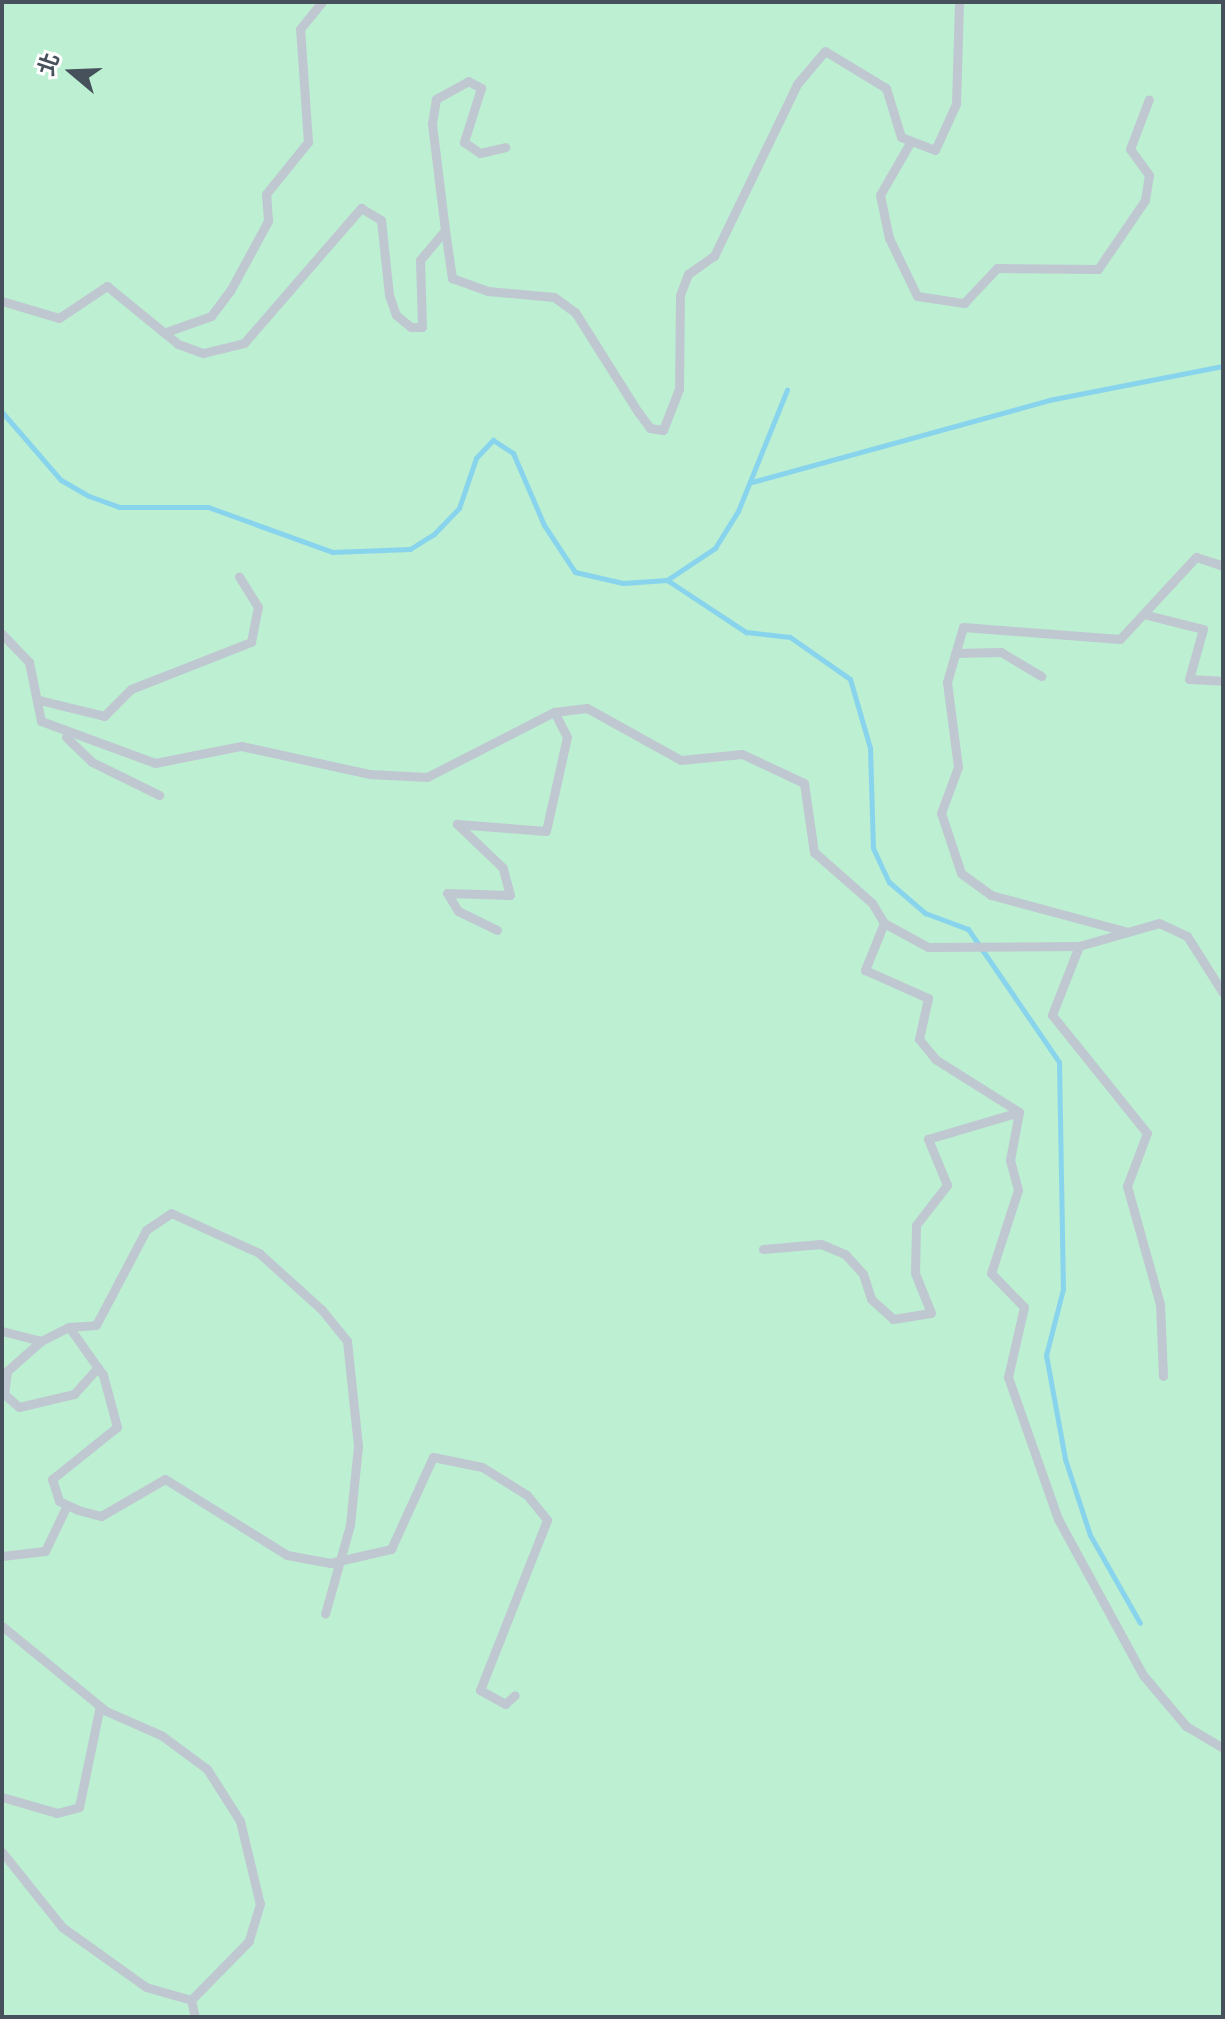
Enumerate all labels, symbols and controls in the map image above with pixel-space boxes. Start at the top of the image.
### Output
north arrow [32,32,112,112]
text: 北 [33,50,64,79]

